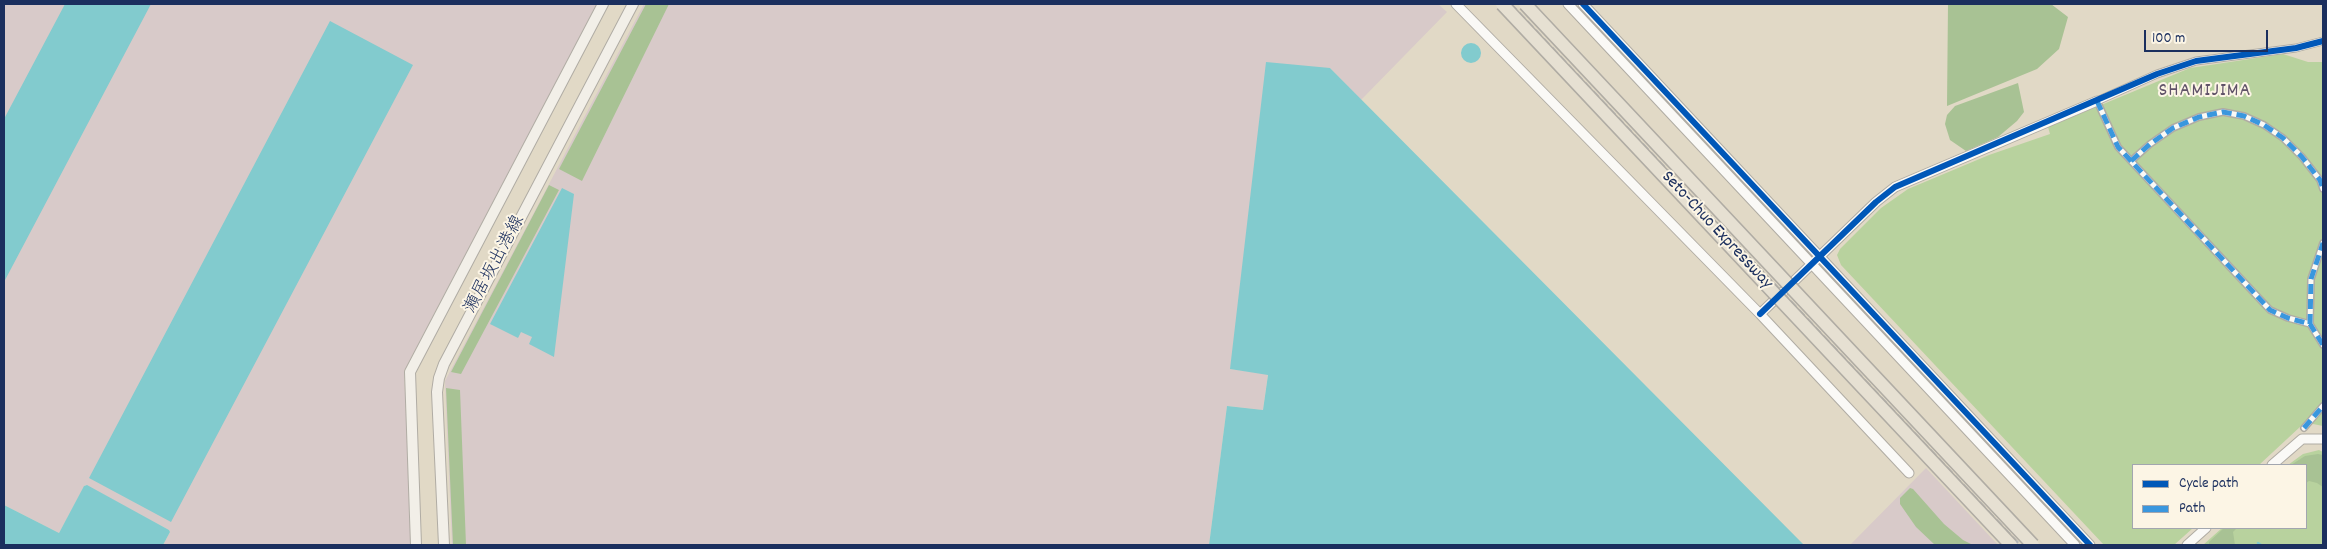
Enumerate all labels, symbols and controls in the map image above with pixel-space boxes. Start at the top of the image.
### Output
scale bar [2147,20,2271,52]
text: 100 m [2152,28,2185,50]
district label: SHAMIJIMA [2157,80,2253,104]
street label: Seto-Chuo Expressway [1656,167,1776,295]
street label: 瀬居坂出港線 [461,212,531,318]
legend [2132,464,2307,529]
text: Cycle path [2179,473,2238,495]
text: Path [2179,498,2205,520]

